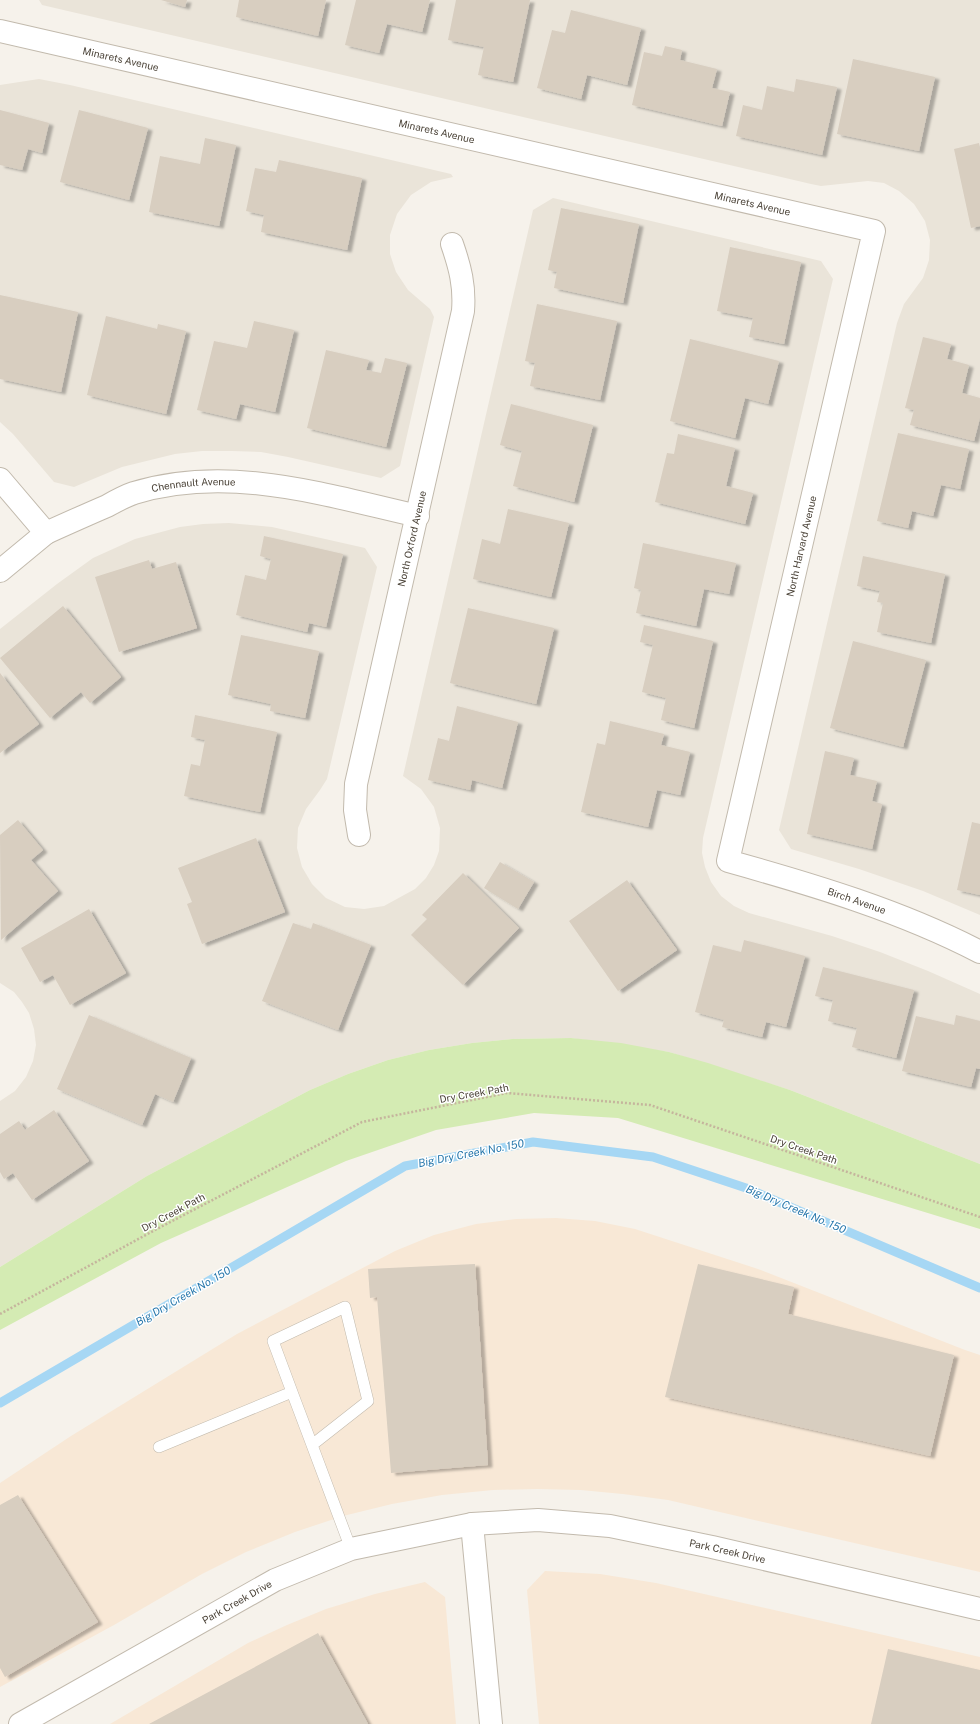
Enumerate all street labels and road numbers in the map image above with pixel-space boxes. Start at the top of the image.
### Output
street label: Minarets Avenue [82,44,160,73]
street label: Minarets Avenue [397,116,476,146]
street label: Minarets Avenue [713,189,792,218]
street label: Chennault Avenue [150,475,236,494]
street label: North Oxford Avenue [395,489,428,588]
street label: North Harvard Avenue [784,494,819,598]
street label: Birch Avenue [826,885,888,916]
street label: Dry Creek Path [438,1081,510,1105]
street label: Dry Creek Path [769,1132,839,1166]
street label: Dry Creek Path [139,1190,207,1234]
street label: Park Creek Drive [688,1536,767,1565]
street label: Park Creek Drive [200,1577,274,1626]

